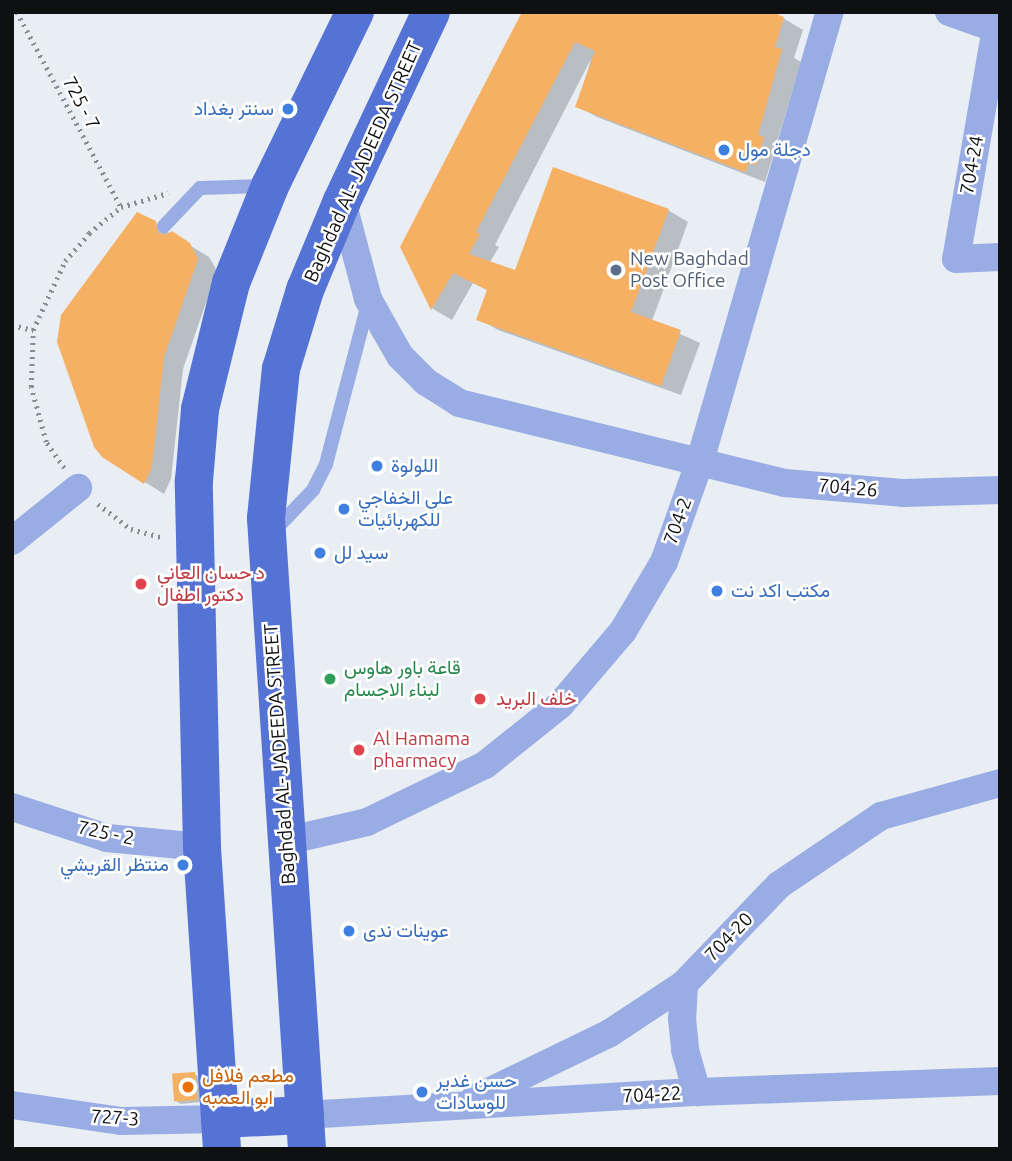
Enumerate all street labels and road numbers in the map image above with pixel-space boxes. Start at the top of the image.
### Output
street label: Baghdad AL- JADEEDA STREET [299,38,427,286]
street label: 725 - 7 [58,72,104,134]
street label: 704-24 [956,134,988,196]
street label: 704-26 [818,474,878,502]
street label: 704-2 [659,494,697,548]
street label: Baghdad AL- JADEEDA STREET [260,623,300,885]
street label: 725 - 2 [76,816,136,850]
street label: 704-20 [700,908,758,966]
street label: 704-22 [622,1082,682,1108]
street label: 727-3 [90,1105,140,1131]

